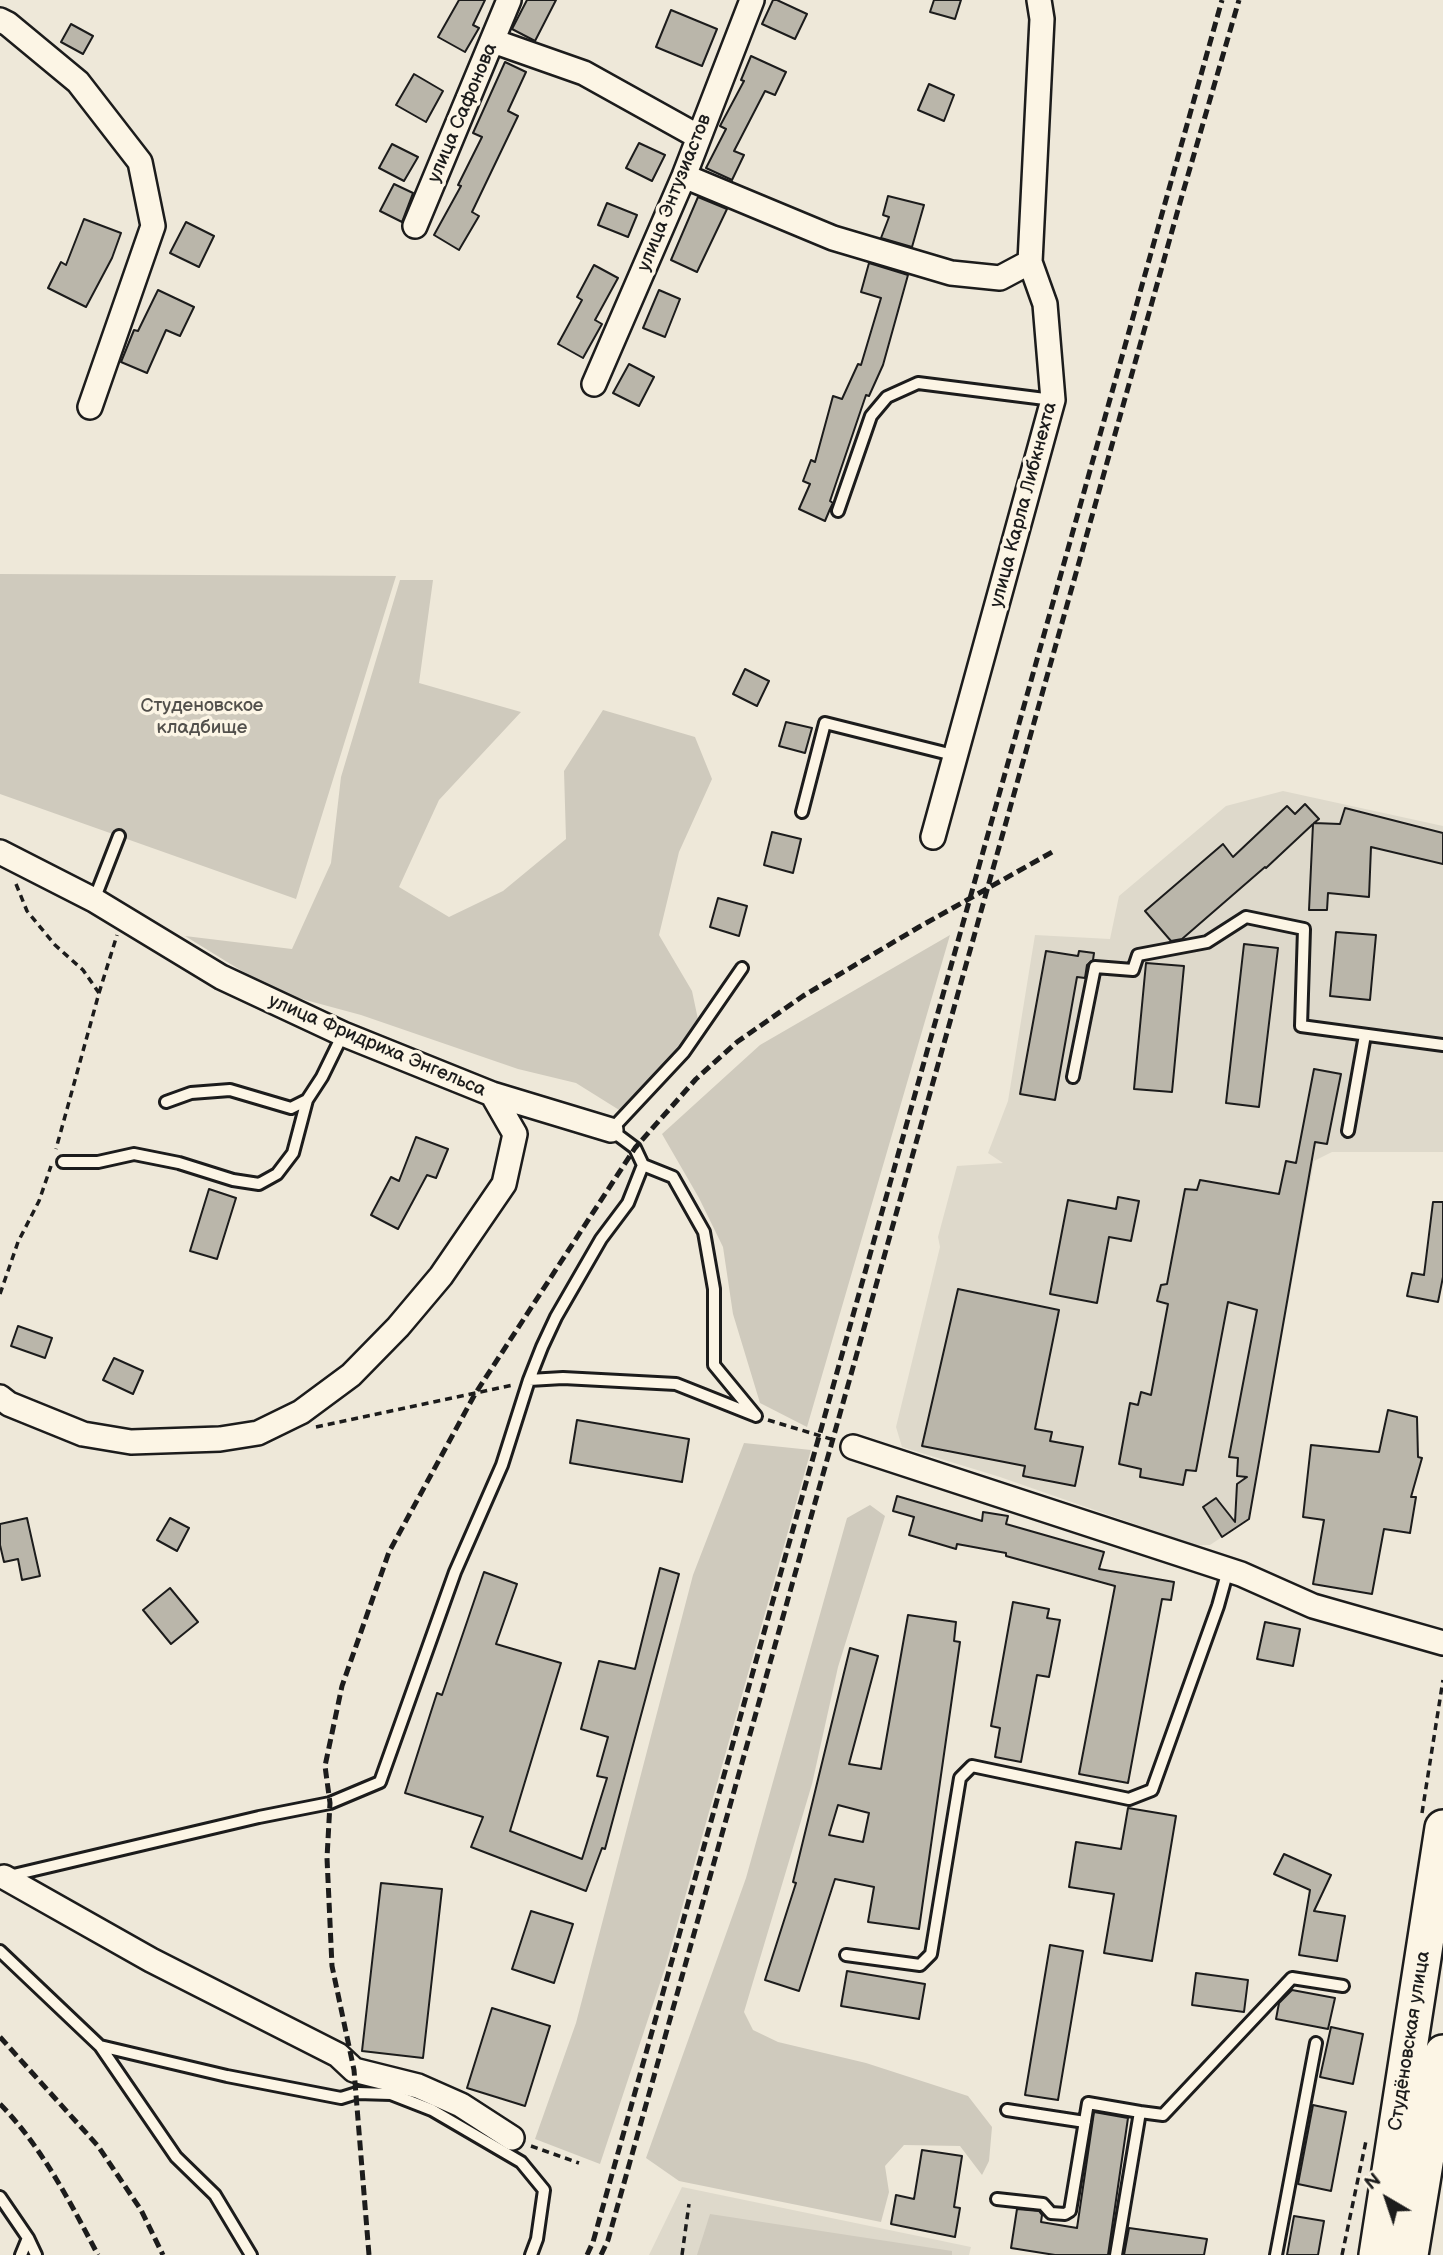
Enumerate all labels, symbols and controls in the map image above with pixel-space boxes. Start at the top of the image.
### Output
street label: улица Сафонова [423,40,503,186]
street label: улица Энтузиастов [633,111,717,275]
street label: улица Карла Либкнехта [986,400,1062,610]
park label: Студеновское кладбище [141,695,263,739]
street label: улица Фридриха Энгельса [265,990,489,1102]
street label: Студёновская улица [1385,1950,1435,2132]
north arrow [1352,2164,1422,2234]
text: N [1361,2169,1386,2196]

